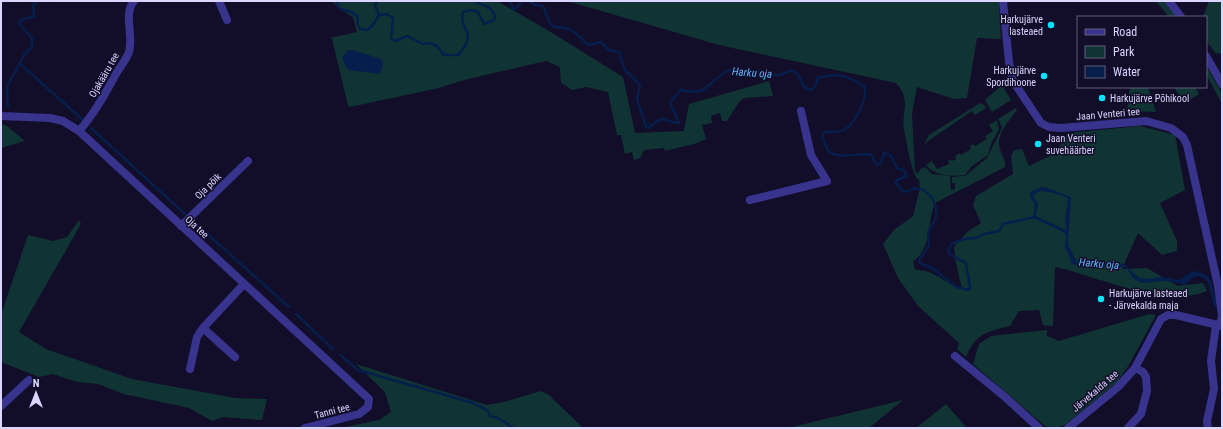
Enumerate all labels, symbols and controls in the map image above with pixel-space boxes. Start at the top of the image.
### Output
place label: Harkujärve lasteaed [1001,14,1043,37]
legend [1077,16,1207,88]
marker: Harkujärve lasteaed [1046,20,1056,30]
text: Road [1113,25,1137,39]
text: Park [1113,45,1135,59]
street label: Ojakääru tee [87,50,121,99]
water label: Harku oja [731,65,773,81]
place label: Harkujärve Spordihoone [986,65,1036,88]
text: Water [1113,65,1141,79]
marker: Harkujärve Spordihoone [1039,71,1049,81]
marker: Harkujärve Põhikool [1097,93,1107,103]
place label: Harkujärve Põhikool [1110,93,1189,104]
street label: Jaan Venteri tee [1076,106,1141,122]
place label: Jaan Venteri suvehäärber [1046,133,1095,156]
marker: Jaan Venteri suvehäärber [1033,139,1043,149]
street label: Oja põik [193,171,224,201]
street label: Oja tee [183,214,211,241]
water label: Harku oja [1078,256,1120,272]
place label: Harkujärve lasteaed - Järvekalda maja [1109,288,1188,311]
marker: Harkujärve lasteaed - Järvekalda maja [1096,294,1106,304]
street label: Järvekalda tee [1070,368,1121,414]
north arrow [16,373,56,413]
text: N [33,377,40,390]
street label: Tanni tee [313,401,351,421]

